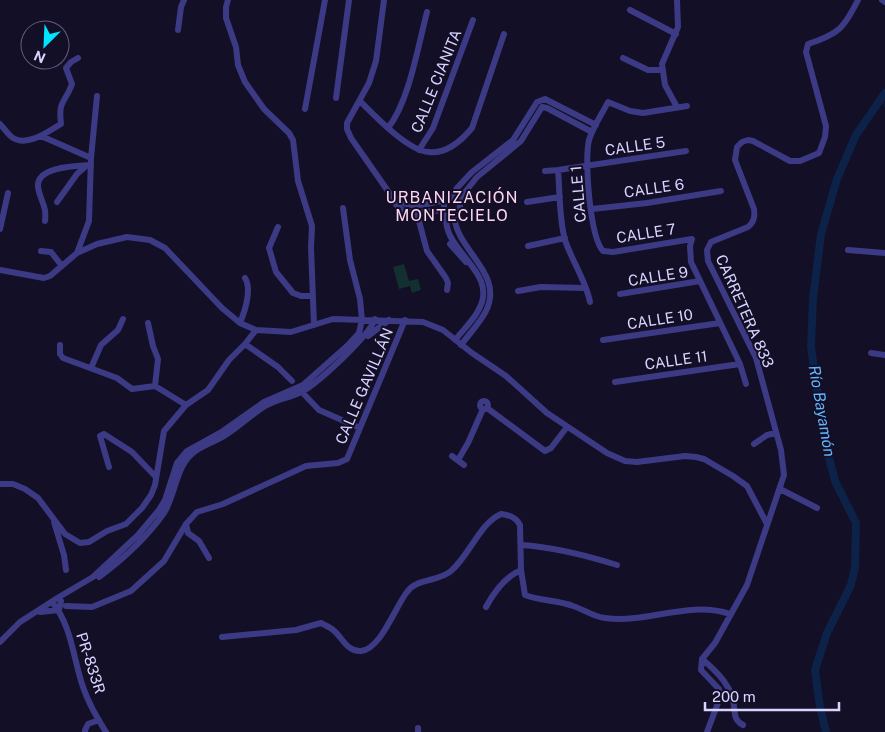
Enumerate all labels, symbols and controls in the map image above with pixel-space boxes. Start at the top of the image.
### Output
north arrow [20,20,70,70]
street label: CALLE CIANITA [408,26,465,135]
text: N [31,47,48,66]
street label: CALLE 5 [604,133,666,159]
street label: CALLE 1 [567,165,589,223]
street label: CALLE 6 [623,175,685,201]
district label: URBANIZACIÓN MONTECIELO [385,187,519,225]
street label: CALLE 7 [615,220,677,246]
street label: CARRETERA 833 [712,252,778,370]
street label: CALLE 9 [627,263,689,289]
street label: CALLE 10 [626,305,694,333]
street label: CALLE GAVILLÁN [332,325,396,447]
street label: CALLE 11 [643,347,709,373]
water label: Río Bayamón [805,364,839,458]
street label: PR-833R [73,630,109,696]
scale bar [705,680,839,712]
text: 200 m [712,688,756,705]

